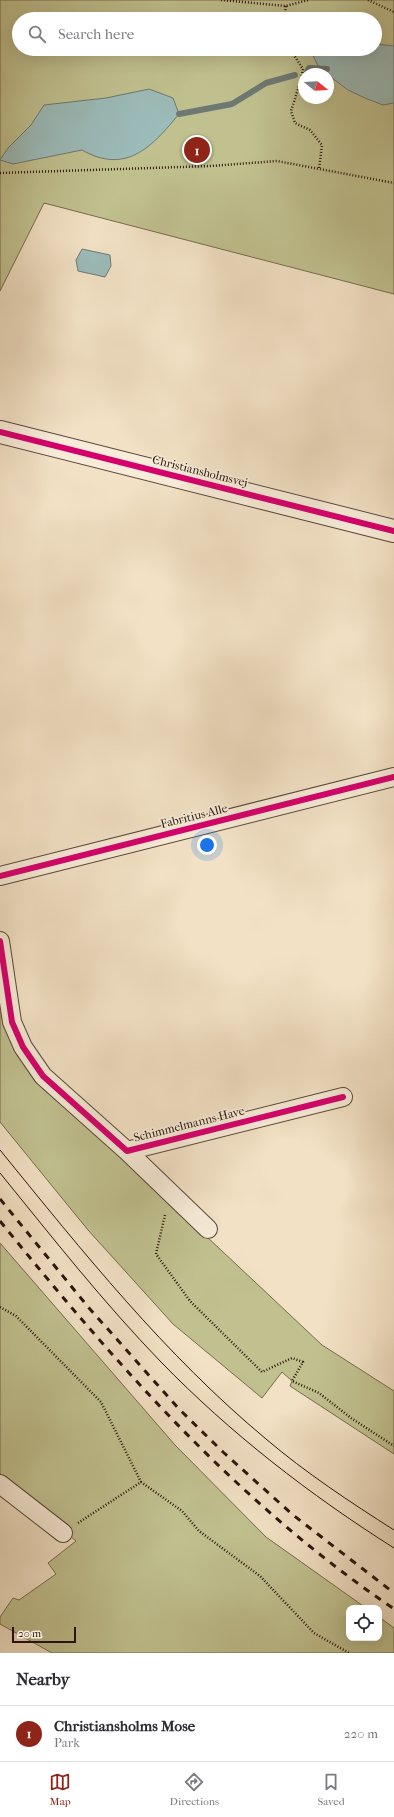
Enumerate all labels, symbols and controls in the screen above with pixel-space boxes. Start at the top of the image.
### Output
search box [12,12,382,56]
icon: search [26,23,48,45]
text: Search here [58,25,134,43]
north arrow [298,68,334,104]
pin: 1 [184,135,210,165]
street label: Christiansholmsvej [151,452,249,490]
street label: Fabritius Alle [159,801,229,831]
your location [197,835,217,855]
street label: Schimmelmanns Have [132,1103,246,1145]
map controls [346,1605,382,1641]
button: locate [346,1605,382,1641]
scale bar [12,1625,76,1644]
text: 20 m [18,1627,41,1640]
text: Nearby [16,1669,70,1689]
text: Christiansholms Mose [54,1717,195,1735]
text: 1 [27,1726,31,1741]
text: 220 m [344,1726,378,1741]
text: Park [54,1735,80,1750]
tab: Map [49,1771,71,1808]
tab: Directions [170,1771,219,1808]
tab: Saved [317,1771,345,1808]

